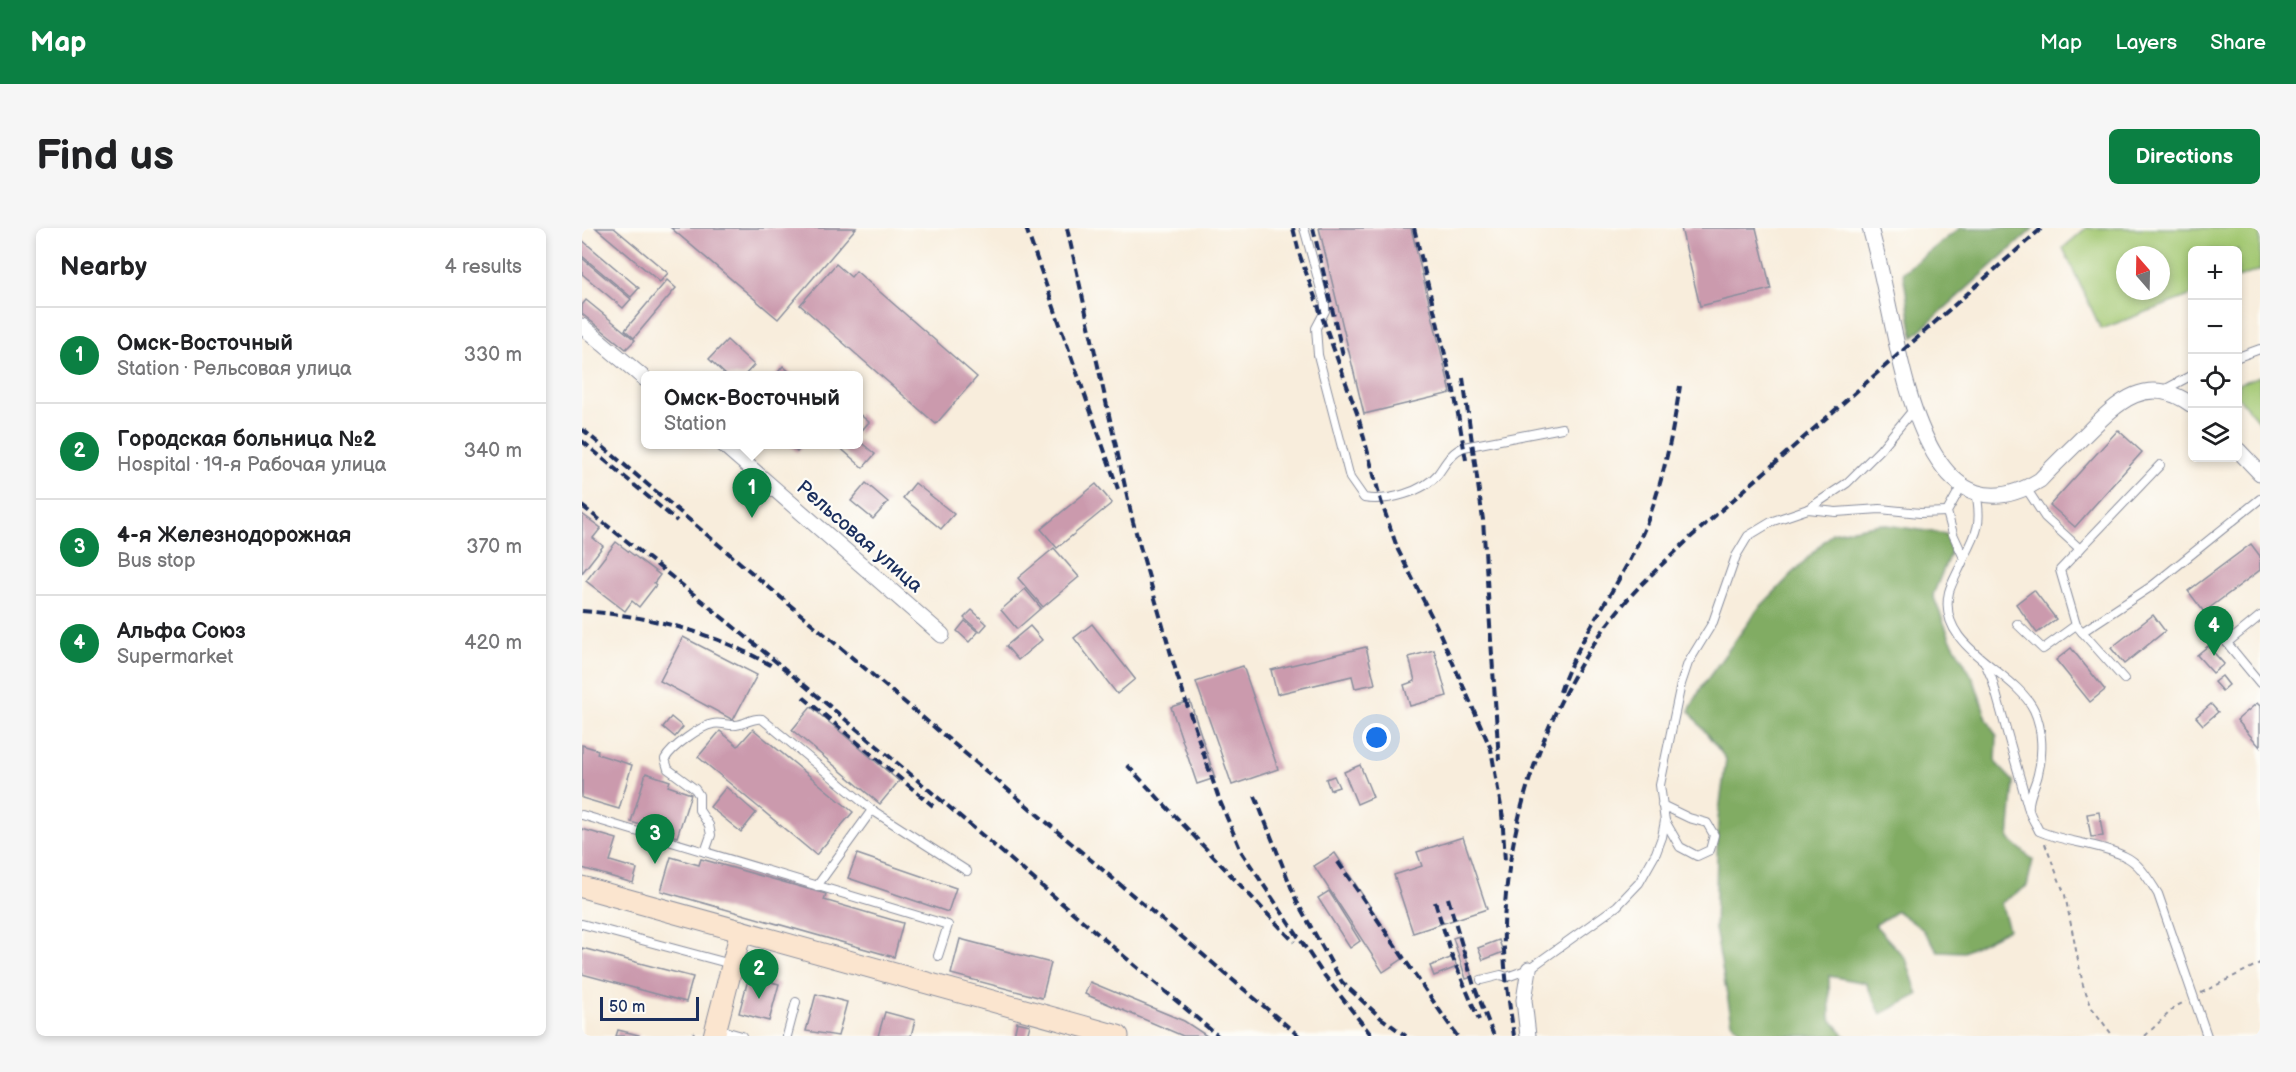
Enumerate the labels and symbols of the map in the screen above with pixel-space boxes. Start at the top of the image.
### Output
north arrow [2116,246,2170,300]
pin: 1 [732,468,772,518]
street label: Рельсовая улица [791,475,928,598]
pin: 4 [2194,606,2234,656]
your location [1362,723,1391,752]
pin: 3 [636,814,674,864]
pin: 2 [740,950,778,999]
scale bar [600,994,699,1022]

